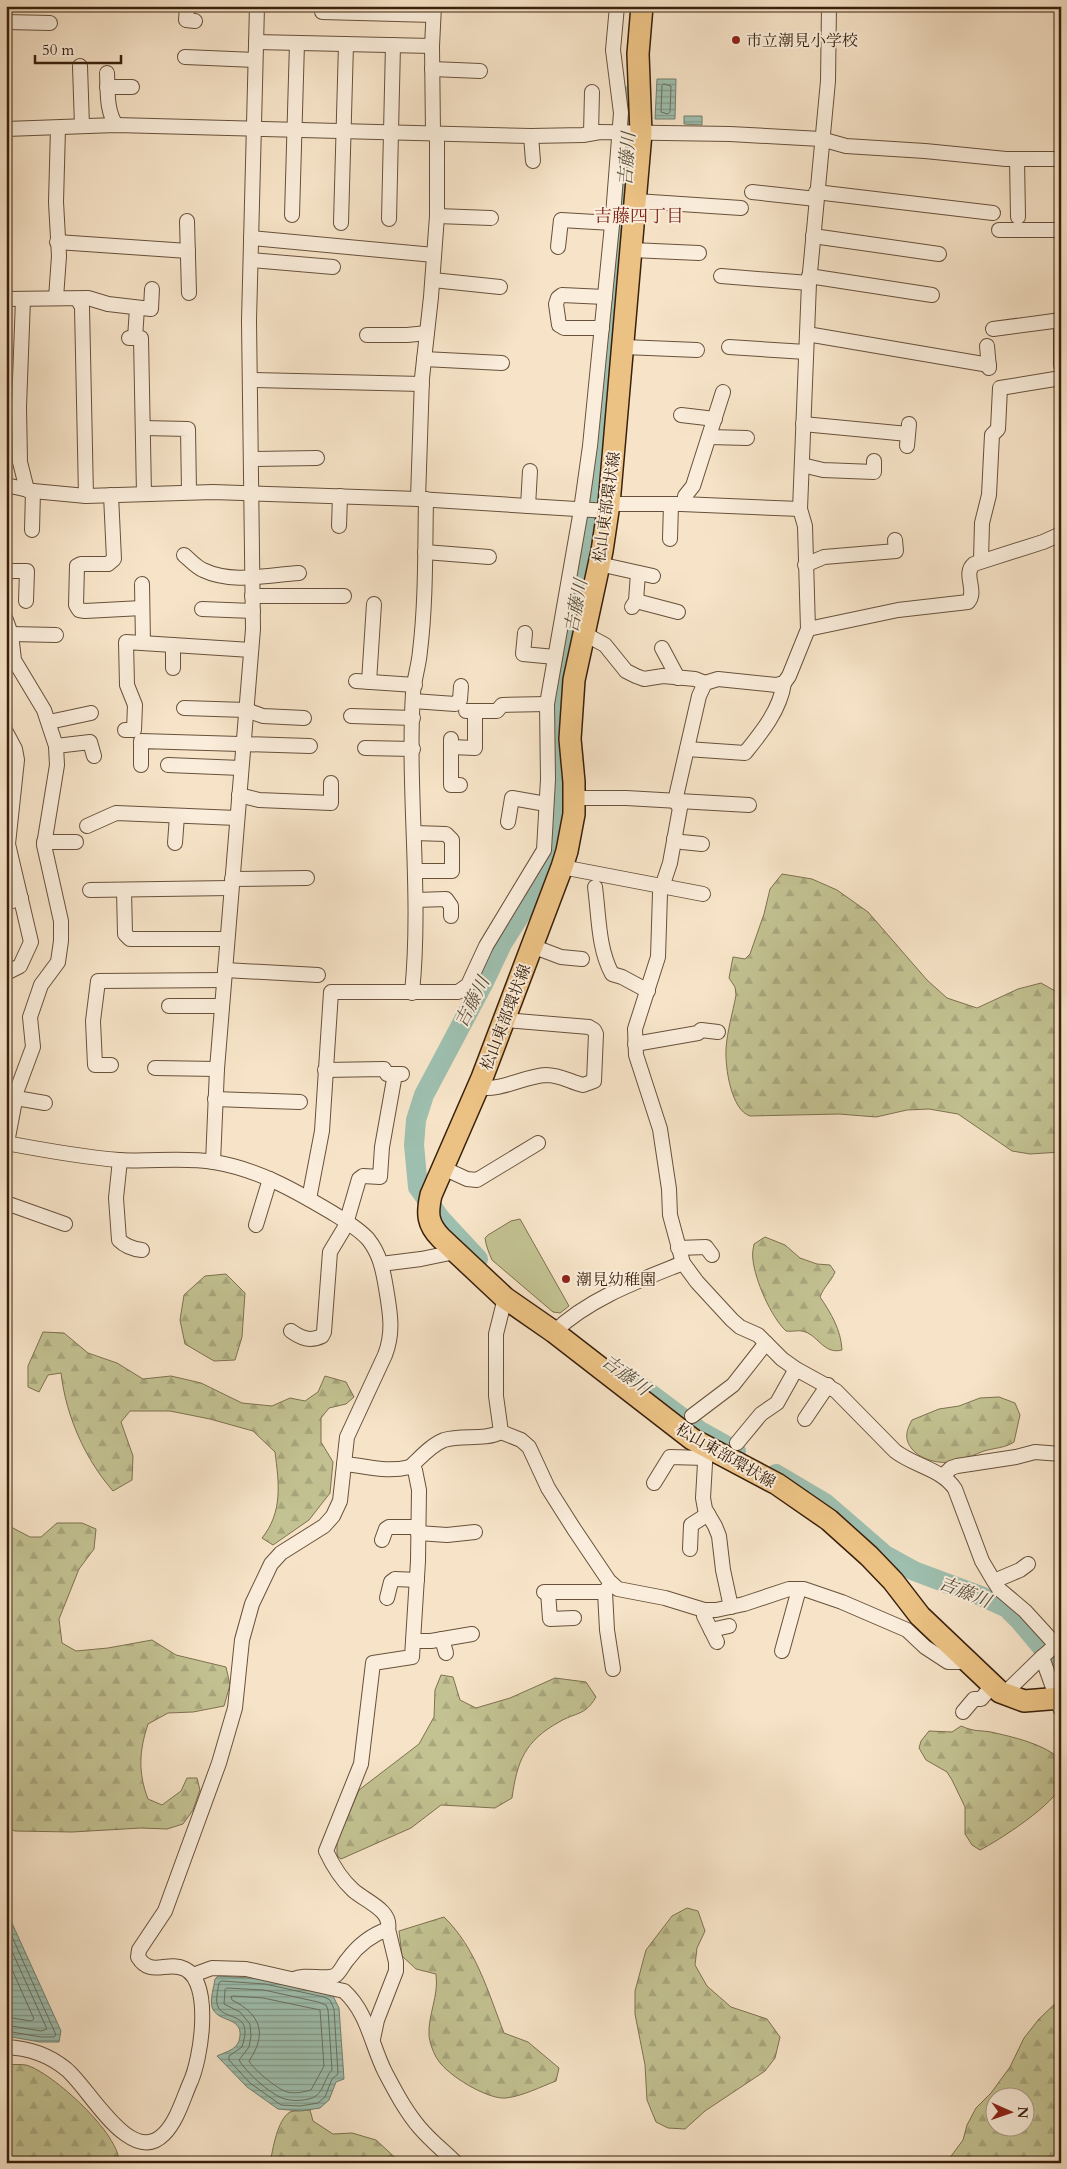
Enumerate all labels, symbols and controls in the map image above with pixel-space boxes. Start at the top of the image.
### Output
place label: 市立潮見小学校 [746,30,858,52]
scale bar [35,32,121,64]
marker: 市立潮見小学校 [730,34,742,46]
text: 50 m [42,40,74,60]
water label: 吉藤川 [613,129,642,187]
district label: 吉藤四丁目 [594,204,684,229]
street label: 松山東部環状線 [588,450,626,564]
water label: 吉藤川 [559,575,594,635]
street label: 松山東部環状線 [476,961,536,1074]
water label: 吉藤川 [449,971,497,1032]
place label: 潮見幼稚園 [576,1269,656,1291]
marker: 潮見幼稚園 [560,1273,572,1285]
water label: 吉藤川 [597,1349,656,1403]
street label: 松山東部環状線 [671,1418,780,1493]
water label: 吉藤川 [935,1571,996,1615]
north arrow [984,2086,1034,2136]
text: N [1013,2106,1032,2119]

